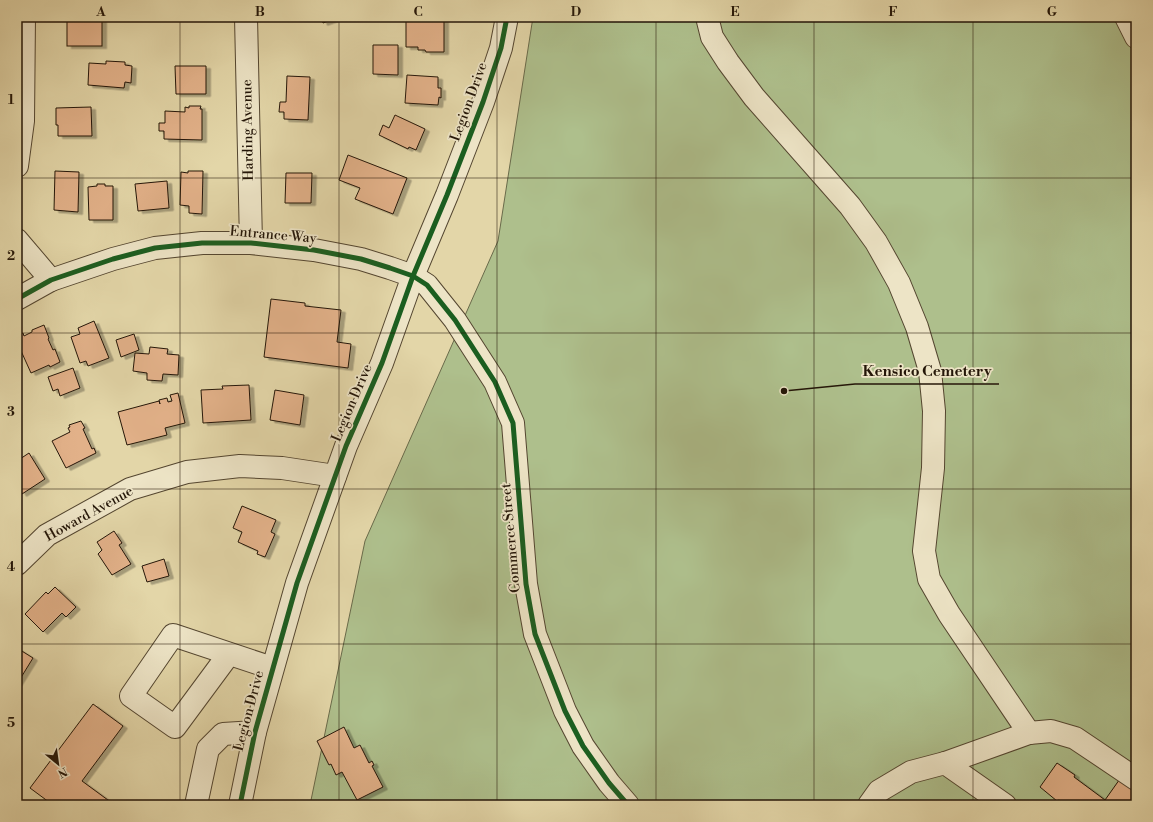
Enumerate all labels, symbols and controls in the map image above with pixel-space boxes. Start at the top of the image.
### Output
text: A [95,4,106,20]
text: B [255,4,265,20]
text: C [413,4,423,20]
text: D [571,4,581,20]
text: E [730,4,740,20]
text: F [888,4,898,20]
text: G [1047,4,1058,20]
street label: Legion Drive [446,60,492,144]
street label: Harding Avenue [238,79,258,181]
text: 1 [8,92,15,108]
street label: Entrance Way [229,222,317,248]
text: 2 [7,248,15,264]
callout: Kensico Cemetery [855,357,999,384]
street label: Legion Drive [328,361,376,445]
text: Kensico Cemetery [863,362,992,381]
text: 3 [7,404,15,420]
street label: Howard Avenue [42,482,136,546]
street label: Commerce Street [497,482,525,594]
text: 4 [7,559,16,575]
street label: Legion Drive [230,669,268,753]
text: 5 [7,715,15,731]
north arrow [38,744,78,784]
text: N [55,764,70,780]

